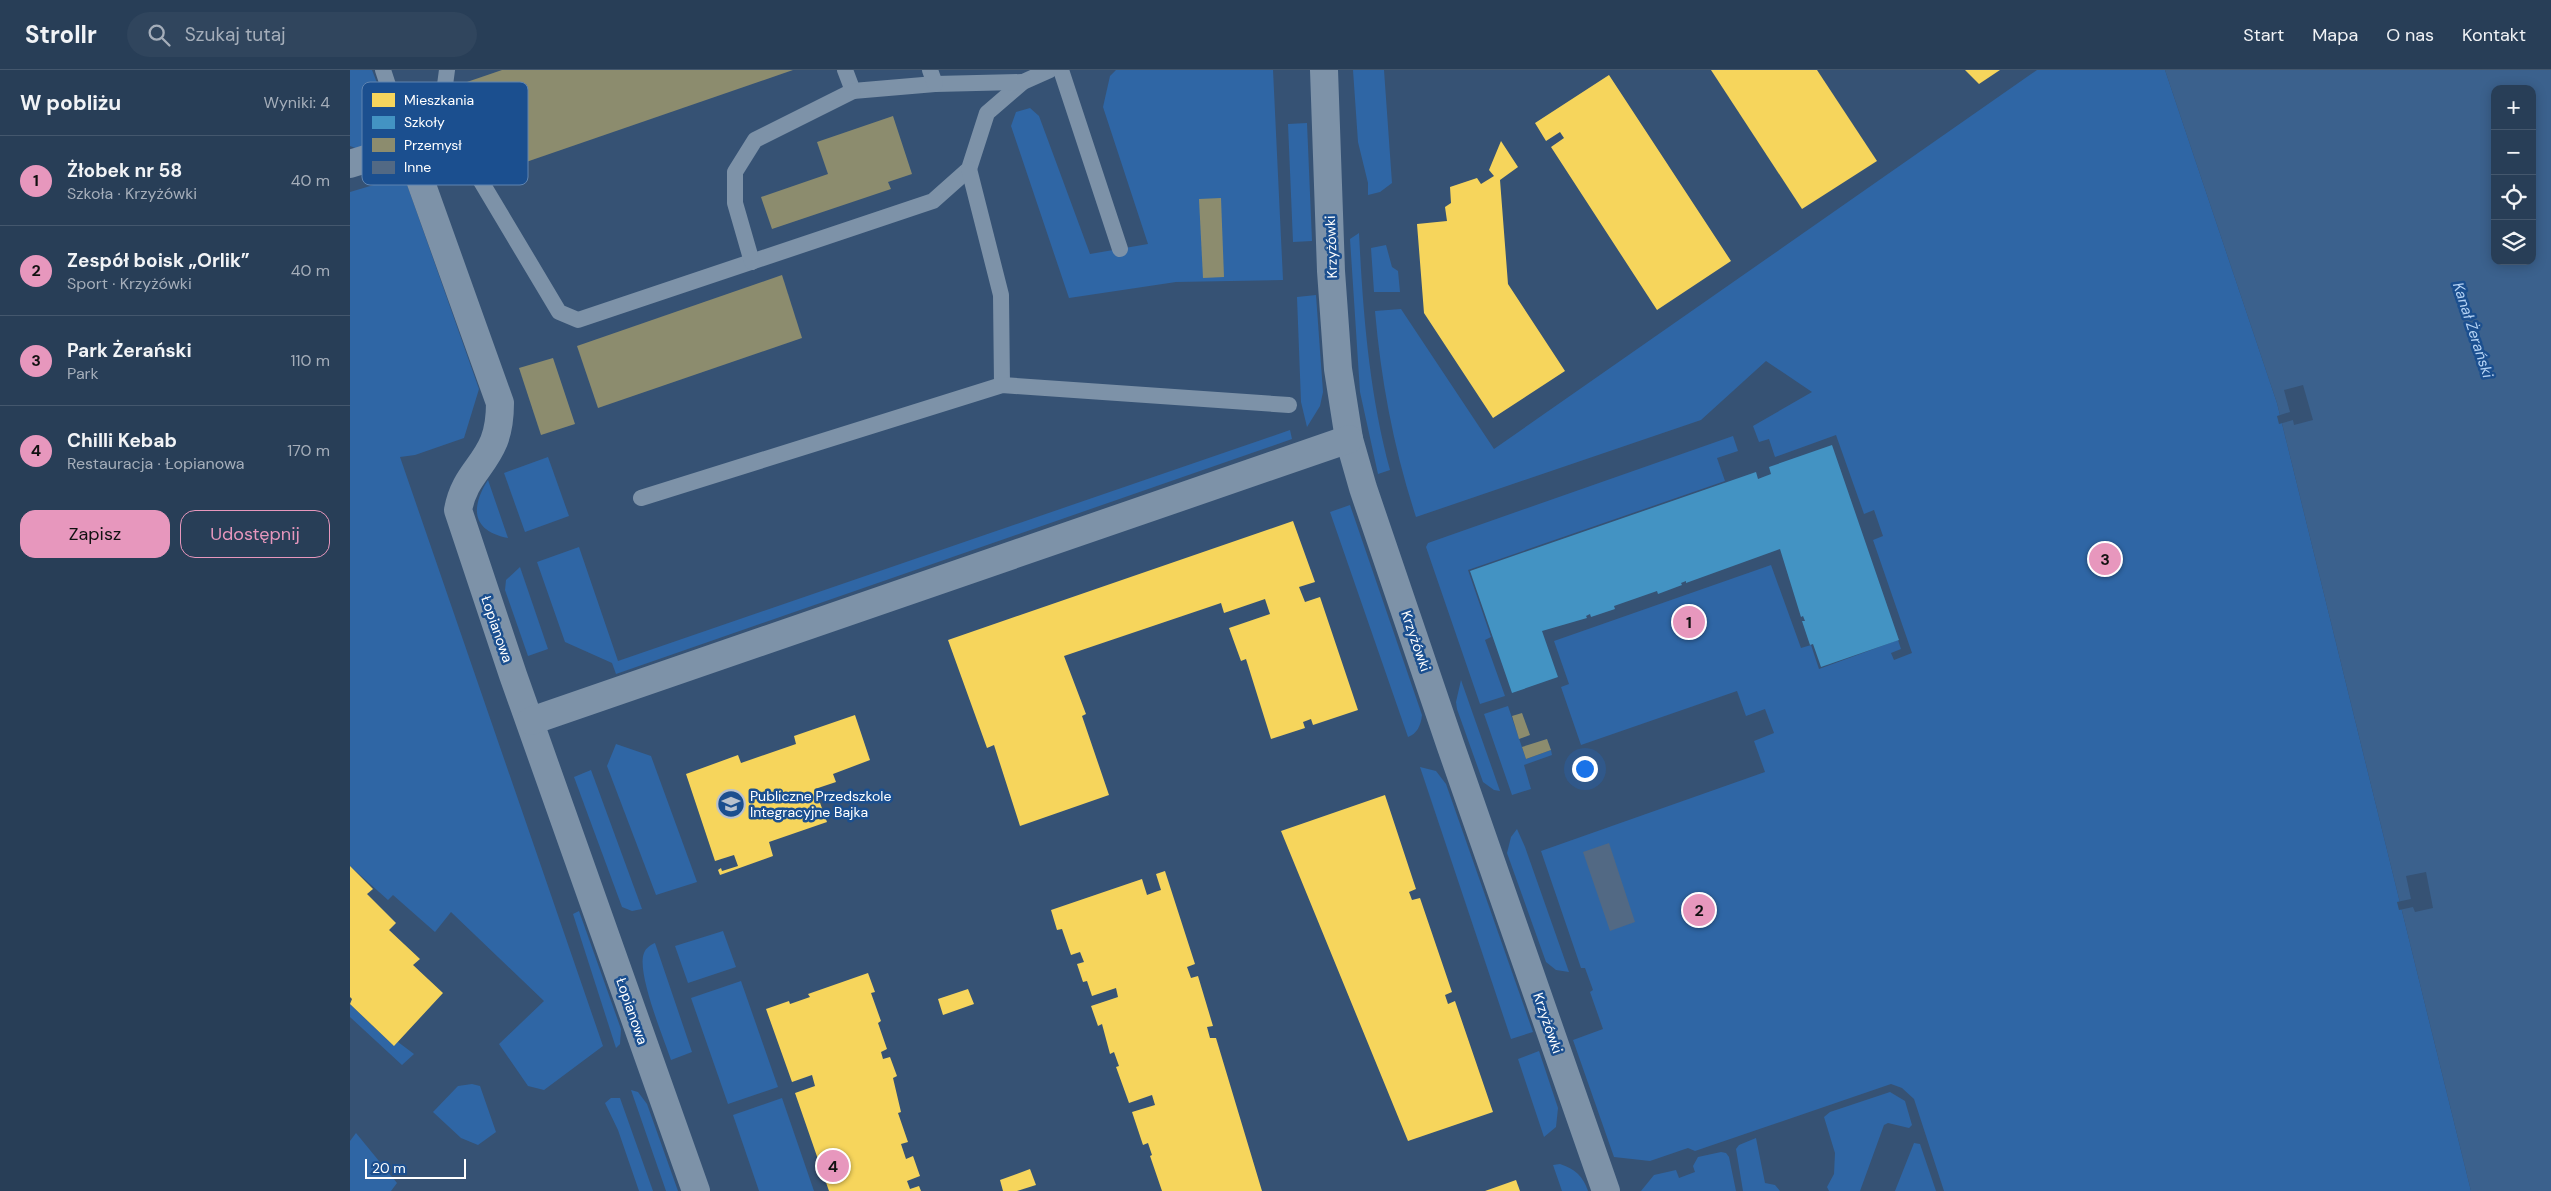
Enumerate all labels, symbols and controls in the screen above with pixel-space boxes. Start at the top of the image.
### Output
search box [127,12,477,57]
text: Strollr [25,19,97,50]
icon: search [145,21,173,49]
text: Szukaj tutaj [185,22,286,47]
text: Start [2243,23,2284,47]
text: Mapa [2312,23,2358,47]
text: O nas [2386,23,2434,47]
text: Kontakt [2462,23,2526,47]
legend [362,82,528,185]
map controls [2491,85,2536,265]
button: + [2491,85,2536,130]
text: W pobliżu [20,89,121,117]
text: Mieszkania [404,91,474,109]
text: Wyniki: 4 [263,92,330,113]
text: Szkoły [404,113,445,131]
button: − [2491,130,2536,175]
text: Przemysł [404,136,462,154]
text: Żłobek nr 58 [67,158,182,183]
text: Inne [404,158,431,176]
text: 1 [33,170,39,191]
text: 40 m [291,170,330,191]
button: locate [2491,175,2536,220]
text: Szkoła · Krzyżówki [67,183,197,204]
street label: Krzyżówki [1321,215,1341,279]
button: layers [2491,220,2536,265]
text: Zespół boisk „Orlik” [67,248,250,273]
text: 2 [31,260,41,281]
text: 40 m [291,260,330,281]
text: Sport · Krzyżówki [67,273,192,294]
water label: Kanał Żerański [2448,280,2498,381]
text: Park Żerański [67,338,192,363]
text: 3 [31,350,41,371]
text: 110 m [291,350,330,371]
text: Park [67,363,99,384]
text: Chilli Kebab [67,428,177,453]
text: 4 [31,440,41,461]
text: 170 m [287,440,330,461]
text: Restauracja · Łopianowa [67,453,245,474]
button: Zapisz [20,510,170,558]
button: Udostępnij [180,510,330,558]
pin: 3 [2089,540,2121,578]
street label: Łopianowa [477,593,517,665]
pin: 1 [1673,603,1705,641]
street label: Krzyżówki [1397,608,1435,674]
your location [1572,756,1598,782]
place label: Publiczne Przedszkole Integracyjne Bajka [750,787,891,821]
school or university icon: Publiczne Przedszkole Integracyjne Bajka [716,789,746,819]
pin: 2 [1683,891,1715,929]
street label: Łopianowa [612,975,652,1047]
street label: Krzyżówki [1529,990,1567,1056]
pin: 4 [817,1147,849,1185]
scale bar [365,1156,466,1179]
text: 20 m [372,1159,406,1177]

